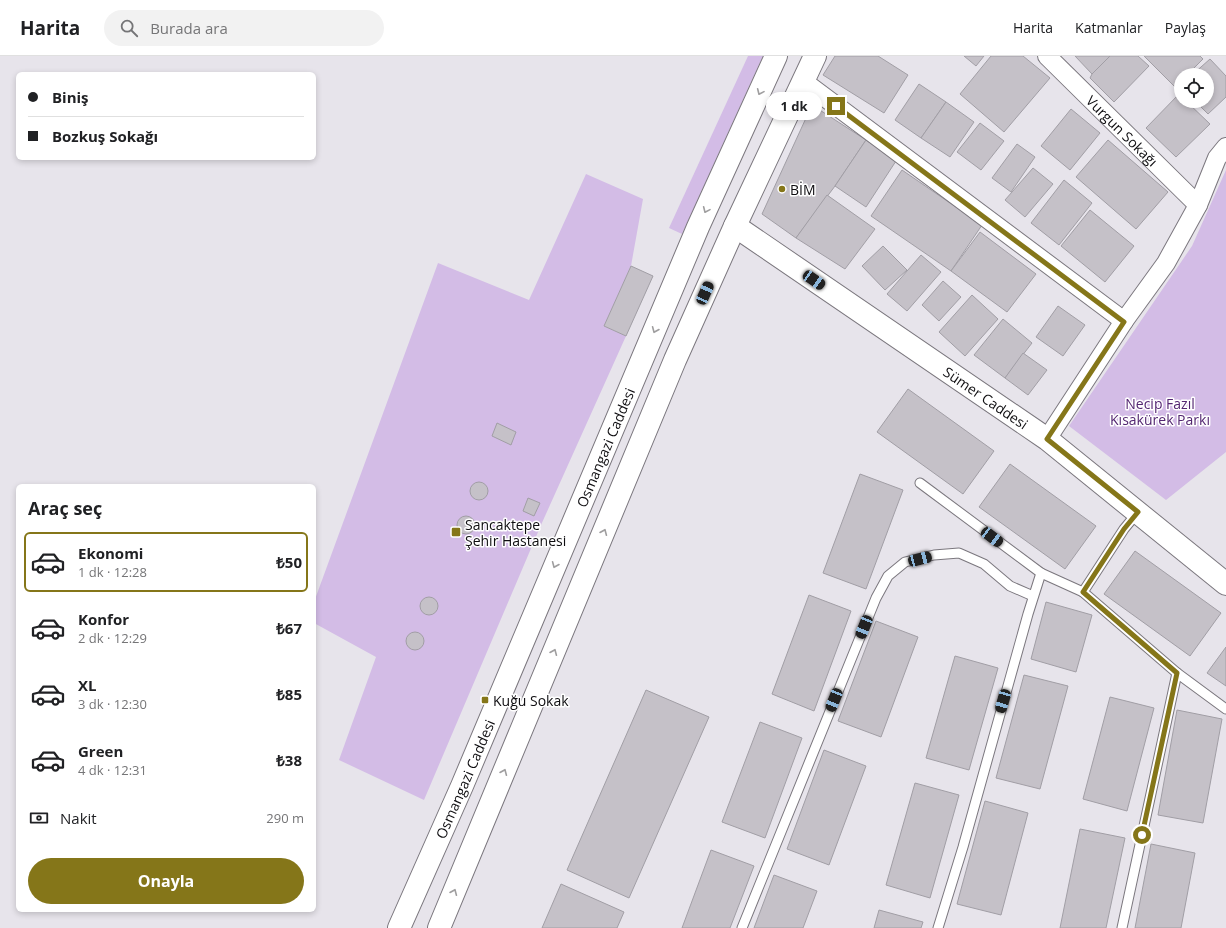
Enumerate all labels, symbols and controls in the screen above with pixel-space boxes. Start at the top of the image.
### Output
search box [104,10,384,46]
text: Harita [20,15,80,41]
icon: search [118,17,140,39]
text: Burada ara [150,18,228,38]
text: Harita [1013,18,1053,37]
text: Katmanlar [1075,18,1143,37]
text: Paylaş [1165,18,1206,37]
map controls [1174,68,1214,108]
button: locate [1174,68,1214,108]
text: Biniş [52,87,89,107]
one-way arrow [757,87,765,95]
street label: Vurgun Sokağı [1082,91,1162,170]
callout: 1 dk [766,92,822,120]
text: 1 dk [780,97,808,115]
route end [827,97,845,115]
text: Bozkuş Sokağı [52,126,158,146]
place label: BİM [790,180,816,199]
marker: BİM [777,184,787,194]
one-way arrow [703,206,711,213]
car [801,268,827,292]
car [695,280,715,306]
one-way arrow [652,326,660,333]
street label: Sümer Caddesi [940,362,1032,433]
street label: Osmangazi Caddesi [571,385,639,510]
park label: Necip Fazıl Kısakürek Parkı [1110,394,1210,429]
text: Araç seç [28,496,102,520]
place label: Sancaktepe Şehir Hastanesi [465,515,566,550]
car [979,525,1005,549]
marker: Sancaktepe Şehir Hastanesi [450,526,462,538]
one-way arrow [599,529,607,536]
text: Ekonomi [78,543,143,563]
icon: car [30,544,66,580]
car [907,550,933,568]
text: ₺50 [276,552,302,572]
one-way arrow [552,562,560,569]
text: 1 dk · 12:28 [78,563,147,581]
text: Konfor [78,609,129,629]
icon: car [30,610,66,646]
car [854,614,874,640]
text: ₺67 [276,618,302,638]
text: 2 dk · 12:29 [78,629,147,647]
one-way arrow [549,649,557,656]
text: XL [78,675,96,695]
icon: car [30,676,66,712]
text: ₺85 [276,684,302,704]
car [824,687,844,713]
car [994,688,1012,714]
place label: Kuğu Sokak [493,691,569,710]
text: 3 dk · 12:30 [78,695,147,713]
marker: Kuğu Sokak [480,695,490,705]
street label: Osmangazi Caddesi [430,716,499,841]
text: Green [78,741,123,761]
icon: car [30,742,66,778]
text: ₺38 [276,750,302,770]
text: 4 dk · 12:31 [78,761,147,779]
one-way arrow [499,769,507,776]
icon: cash [28,807,50,829]
text: Nakit [60,808,97,828]
text: 290 m [266,809,304,827]
route start [1133,826,1151,844]
button: Onayla [28,858,304,904]
one-way arrow [449,889,457,896]

